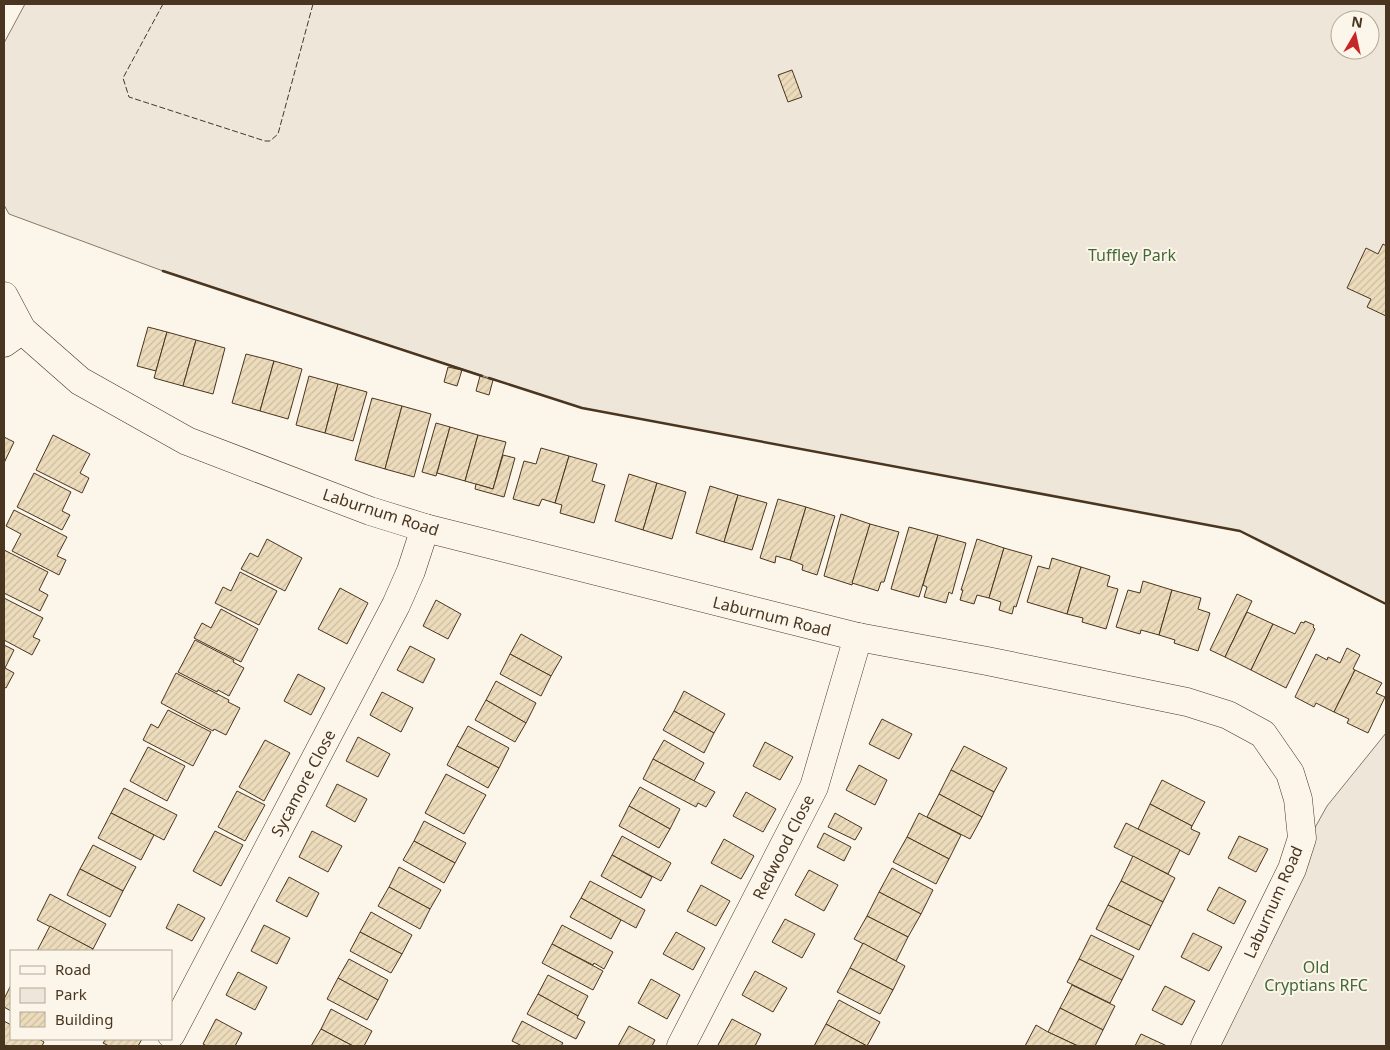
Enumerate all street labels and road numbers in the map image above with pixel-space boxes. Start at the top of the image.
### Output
street label: Laburnum Road [320,483,442,541]
street label: Laburnum Road [711,591,833,641]
street label: Sycamore Close [266,726,340,840]
street label: Redwood Close [747,791,819,903]
street label: Laburnum Road [1238,842,1308,962]

